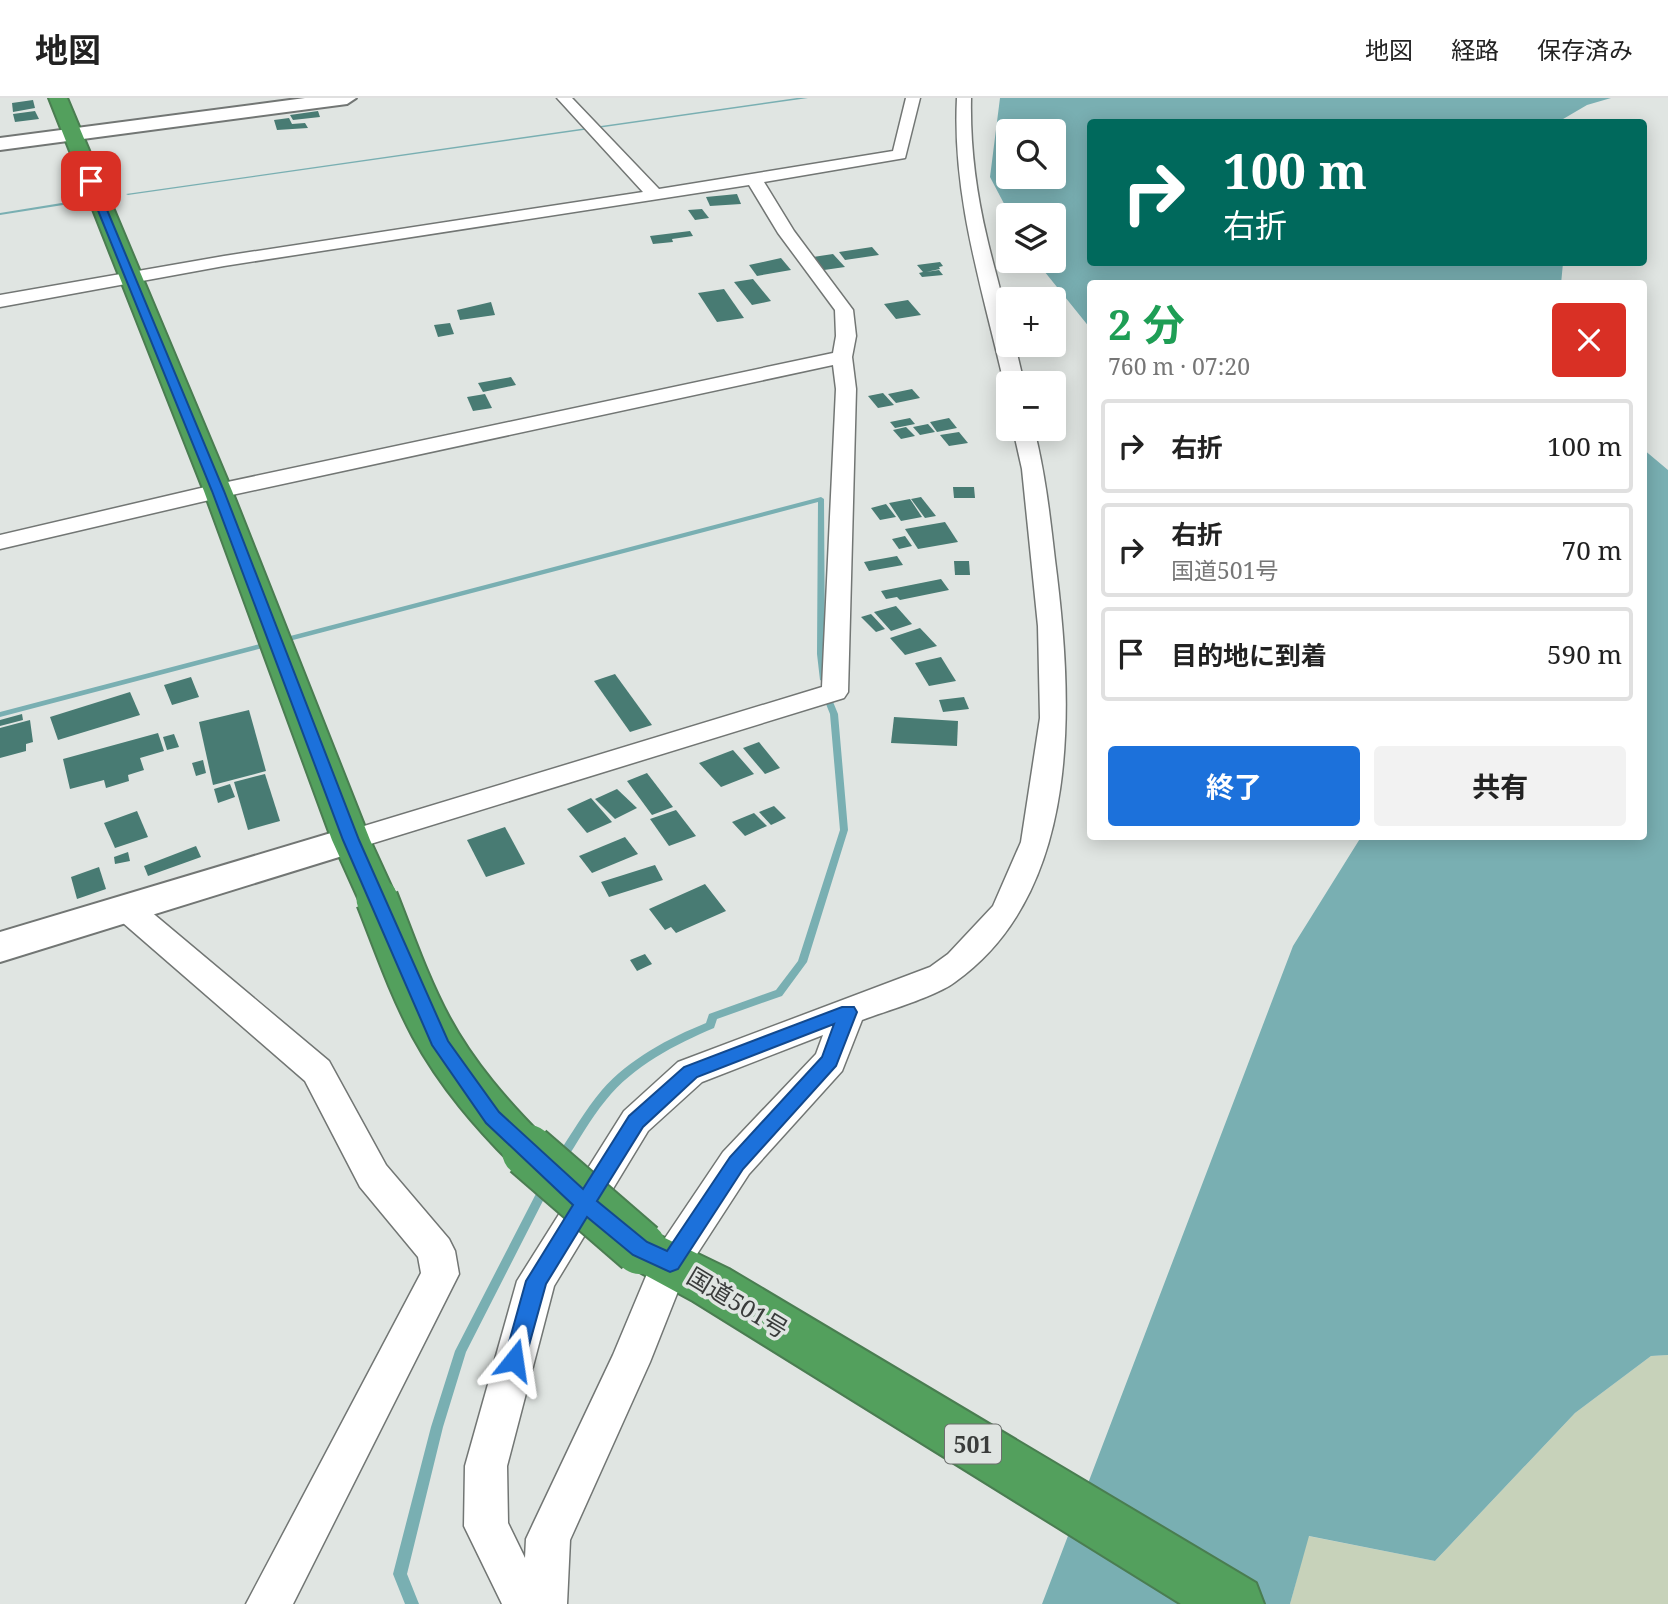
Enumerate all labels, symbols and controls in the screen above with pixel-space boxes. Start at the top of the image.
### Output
text: 地図 [35,27,101,72]
text: 地図 [1365,33,1413,66]
text: 経路 [1451,33,1499,66]
text: 保存済み [1537,33,1633,66]
map controls [996,119,1066,441]
button: search [996,119,1066,189]
text: 100 m [1223,137,1367,203]
icon: right [1108,147,1199,238]
pin [61,151,121,211]
icon: arrive [72,162,110,200]
button: layers [996,203,1066,273]
text: 右折 [1223,203,1287,246]
button: + [996,287,1066,357]
text: 2 分 [1108,295,1185,352]
button: close [1552,303,1626,377]
text: 760 m · 07:20 [1108,350,1250,382]
button: − [996,371,1066,441]
icon: right [1112,427,1150,465]
text: 100 m [1547,428,1622,464]
text: 右折 [1171,429,1223,465]
text: 右折 [1171,516,1223,552]
icon: right [1112,531,1150,569]
text: 70 m [1562,532,1622,568]
text: 国道501号 [1171,554,1279,586]
icon: arrive [1112,635,1150,673]
text: 590 m [1547,636,1622,672]
text: 目的地に到着 [1171,637,1327,673]
button: 終了 [1108,746,1360,826]
button: 共有 [1374,746,1626,826]
street label: 国道501号 [681,1259,795,1345]
position arrow [477,1323,551,1397]
road number: 501 [945,1424,1001,1464]

